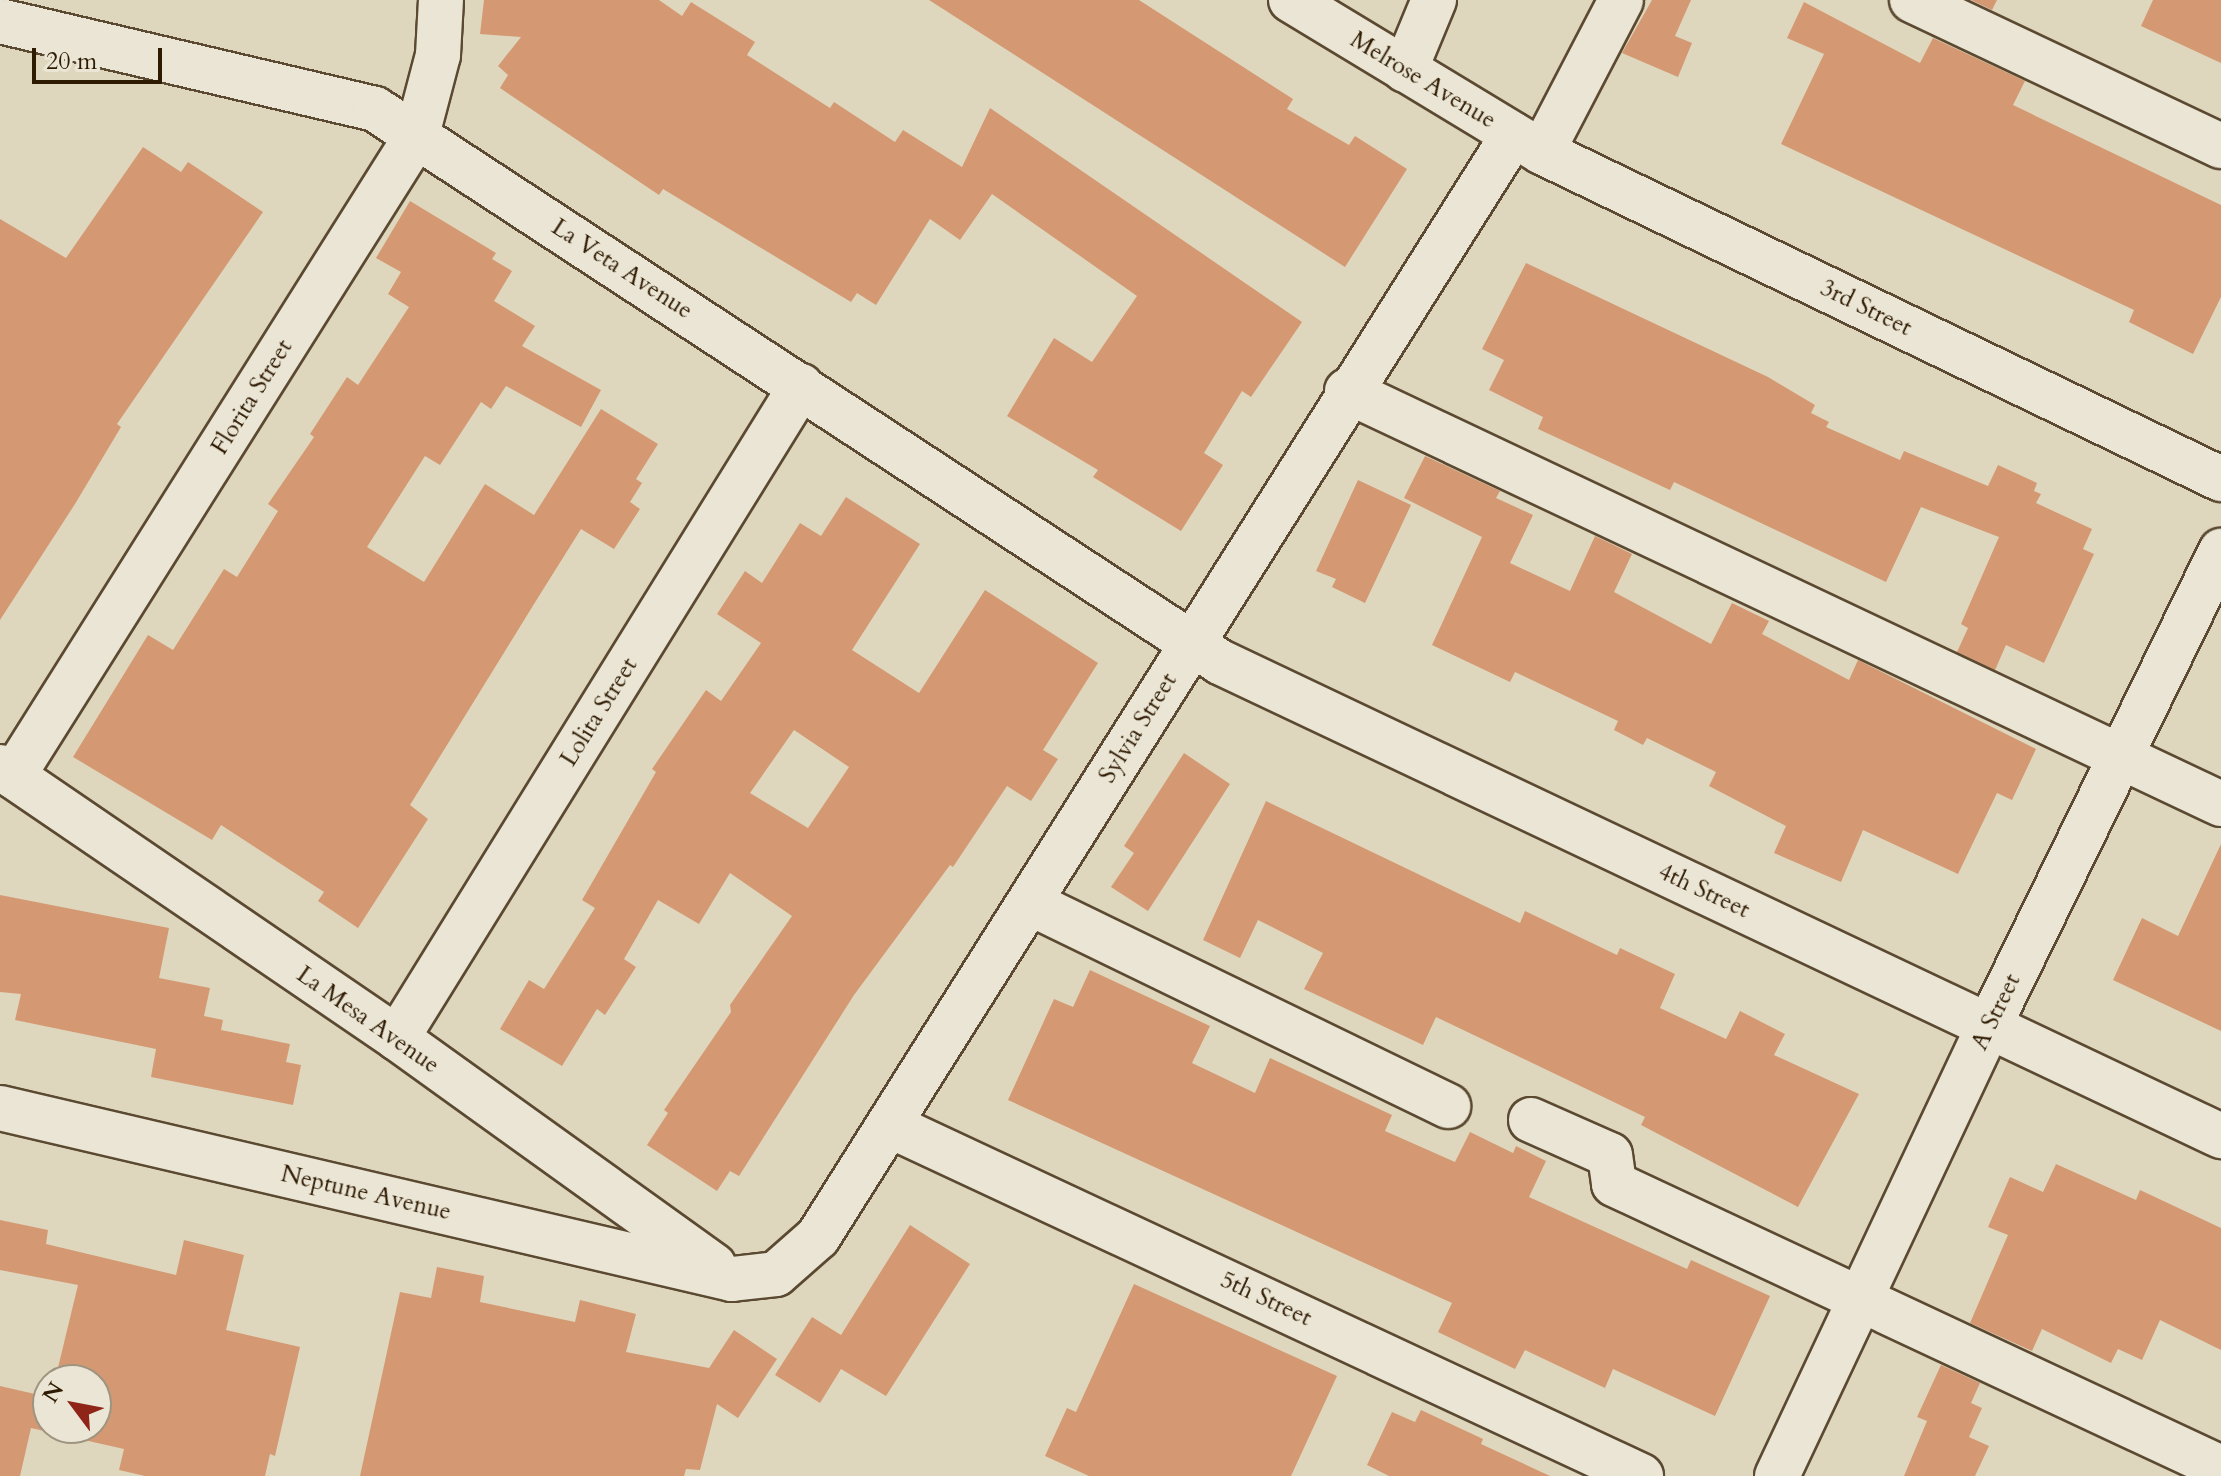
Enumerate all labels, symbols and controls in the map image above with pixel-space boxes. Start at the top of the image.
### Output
street label: Melrose Avenue [1345,25,1501,135]
scale bar [36,32,166,82]
text: 20 m [46,45,97,78]
street label: La Veta Avenue [546,213,698,325]
street label: 3rd Street [1816,274,1916,342]
street label: Florita Street [205,334,299,460]
street label: Lolita Street [554,652,644,772]
street label: Sylvia Street [1093,668,1183,788]
street label: 4th Street [1654,857,1754,925]
street label: La Mesa Avenue [291,960,445,1080]
street label: A Street [1965,969,2027,1055]
street label: Neptune Avenue [278,1159,454,1227]
street label: 5th Street [1216,1265,1316,1333]
north arrow [32,1364,112,1444]
text: N [36,1376,71,1408]

